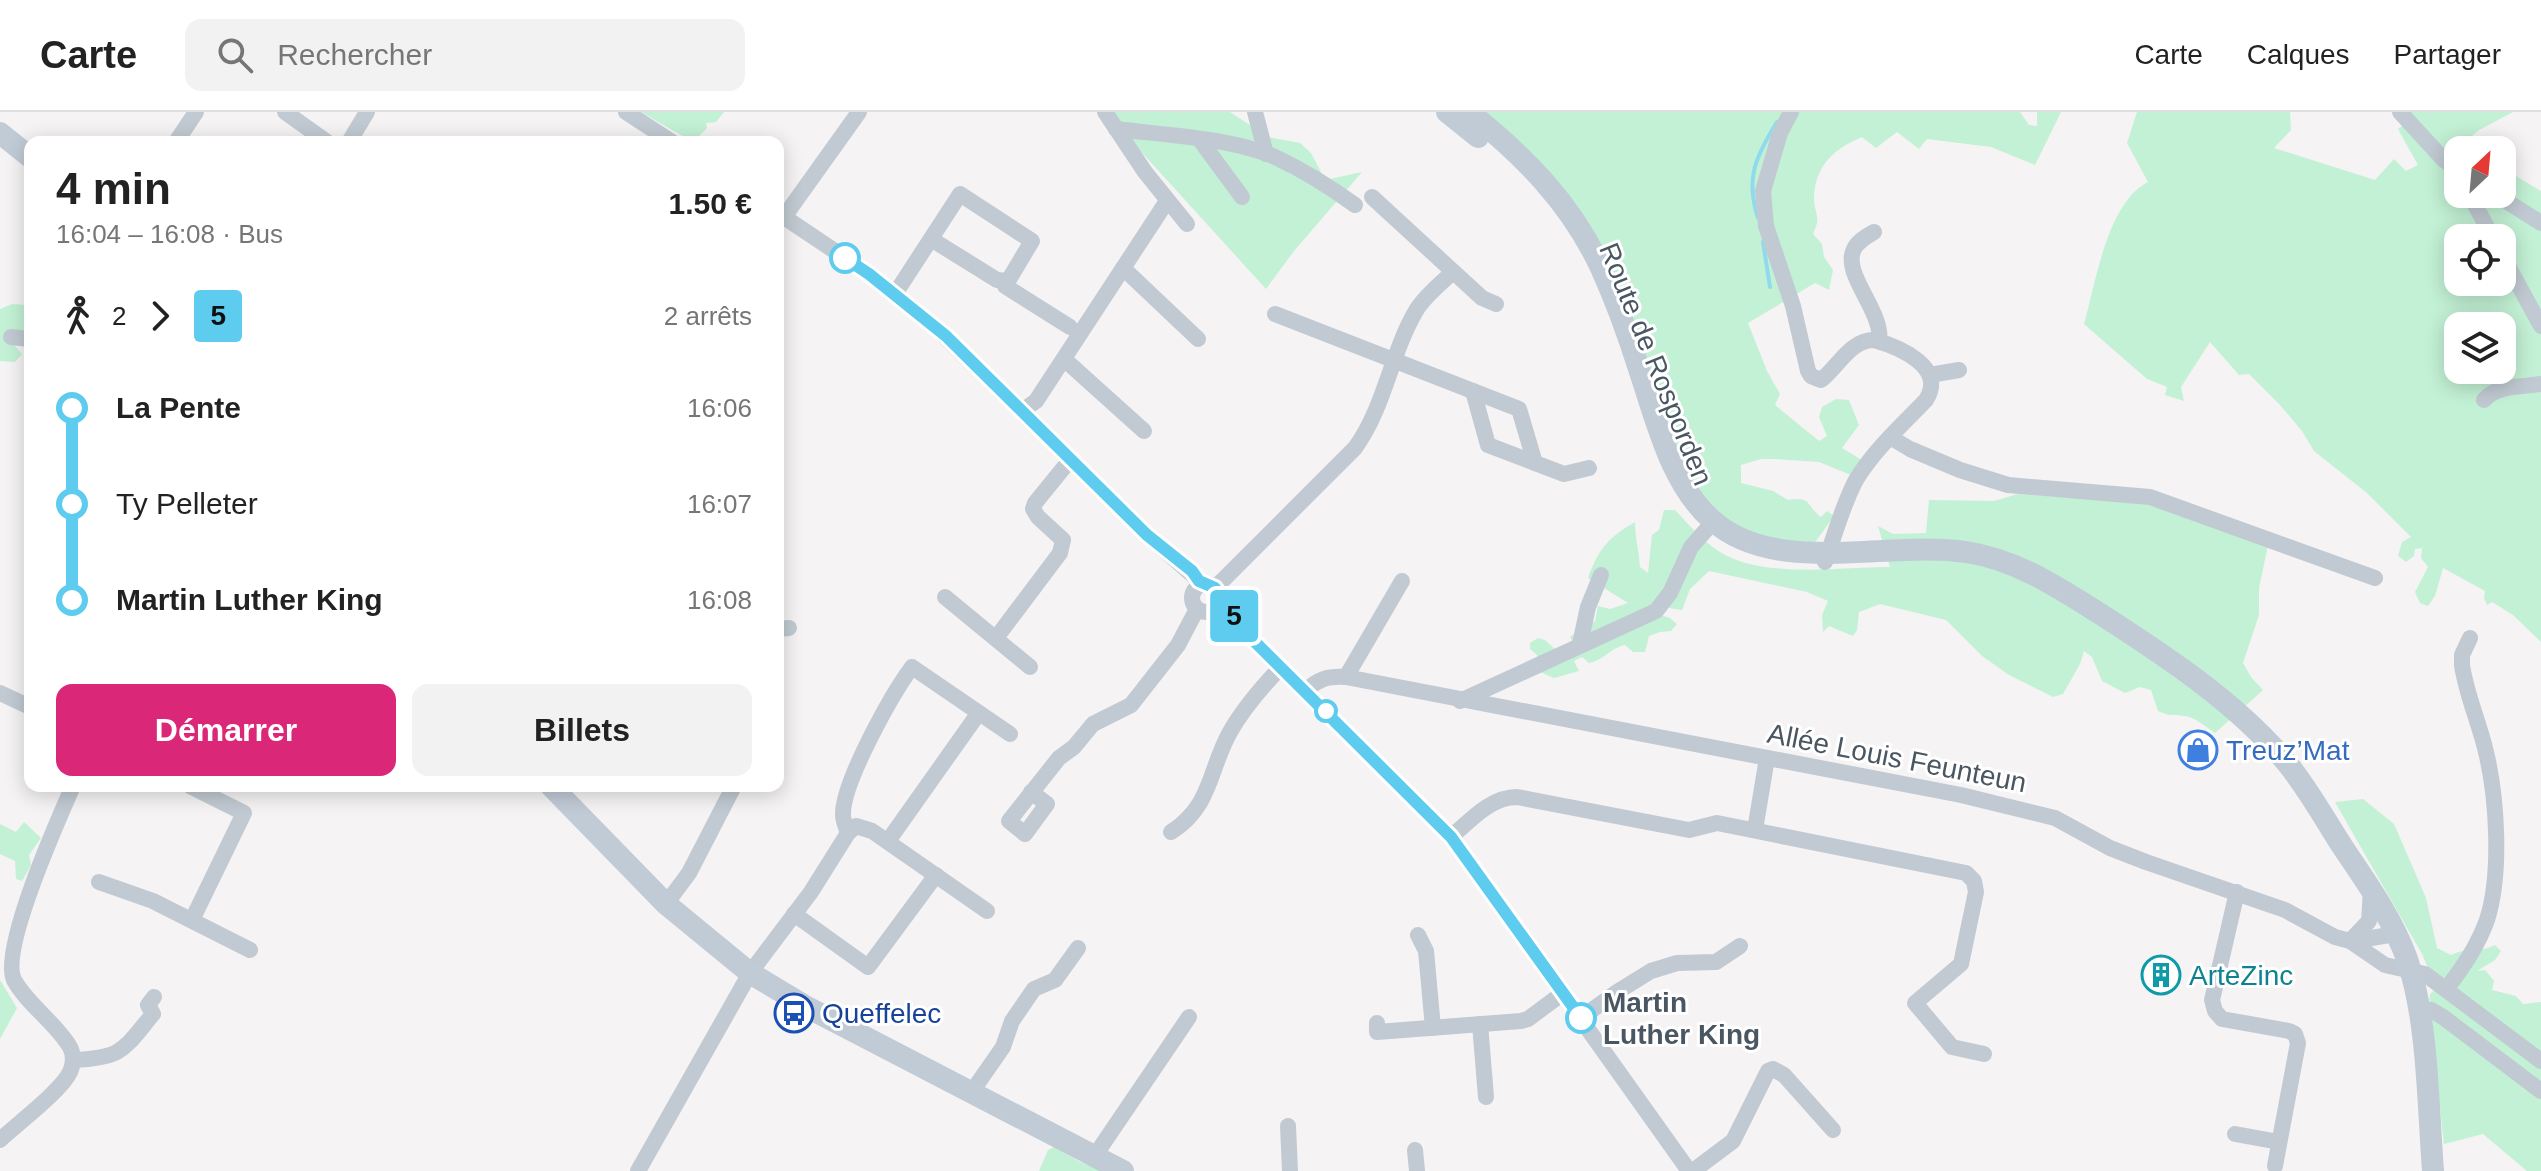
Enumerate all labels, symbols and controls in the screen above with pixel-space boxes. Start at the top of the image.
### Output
search box [185,19,745,91]
icon: search [213,33,257,77]
text: Carte [40,34,137,76]
text: Rechercher [277,38,432,71]
text: Carte [2134,39,2203,70]
text: Calques [2247,39,2350,70]
text: Partager [2394,39,2501,70]
north arrow [2444,136,2516,208]
map controls [2444,136,2516,384]
text: 4 min [56,164,171,213]
text: 1.50 € [669,187,752,220]
text: 16:04 – 16:08 · Bus [56,219,283,249]
button: locate [2444,224,2516,296]
street label: Route de Rosporden [1593,238,1719,490]
unlabelled marker [830,243,860,273]
icon: walk [56,294,100,338]
icon: forward [138,294,182,338]
text: 5 [210,300,226,331]
text: 2 [112,301,126,331]
text: 2 arrêts [664,301,752,331]
button: layers [2444,312,2516,384]
text: La Pente [116,391,241,424]
text: 16:06 [687,393,752,423]
text: Ty Pelleter [116,487,258,520]
text: 16:07 [687,489,752,519]
text: Martin Luther King [116,583,383,616]
text: 16:08 [687,585,752,615]
line badge: 5 [1208,590,1260,642]
text: 5 [1226,600,1242,631]
button: Démarrer [56,684,396,776]
button: Billets [412,684,752,776]
unlabelled marker [1315,700,1337,722]
street label: Allée Louis Feunteun [1765,718,2029,798]
shop icon: Treuz’Mat [2177,729,2219,771]
place label: Treuz’Mat [2226,735,2350,766]
building icon: ArteZinc [2140,954,2182,996]
place label: ArteZinc [2189,960,2293,991]
place label: Martin Luther King [1603,987,1760,1050]
bus stop icon: Queffelec [773,992,815,1034]
place label: Queffelec [822,998,941,1029]
marker: Martin Luther King [1566,1003,1596,1033]

